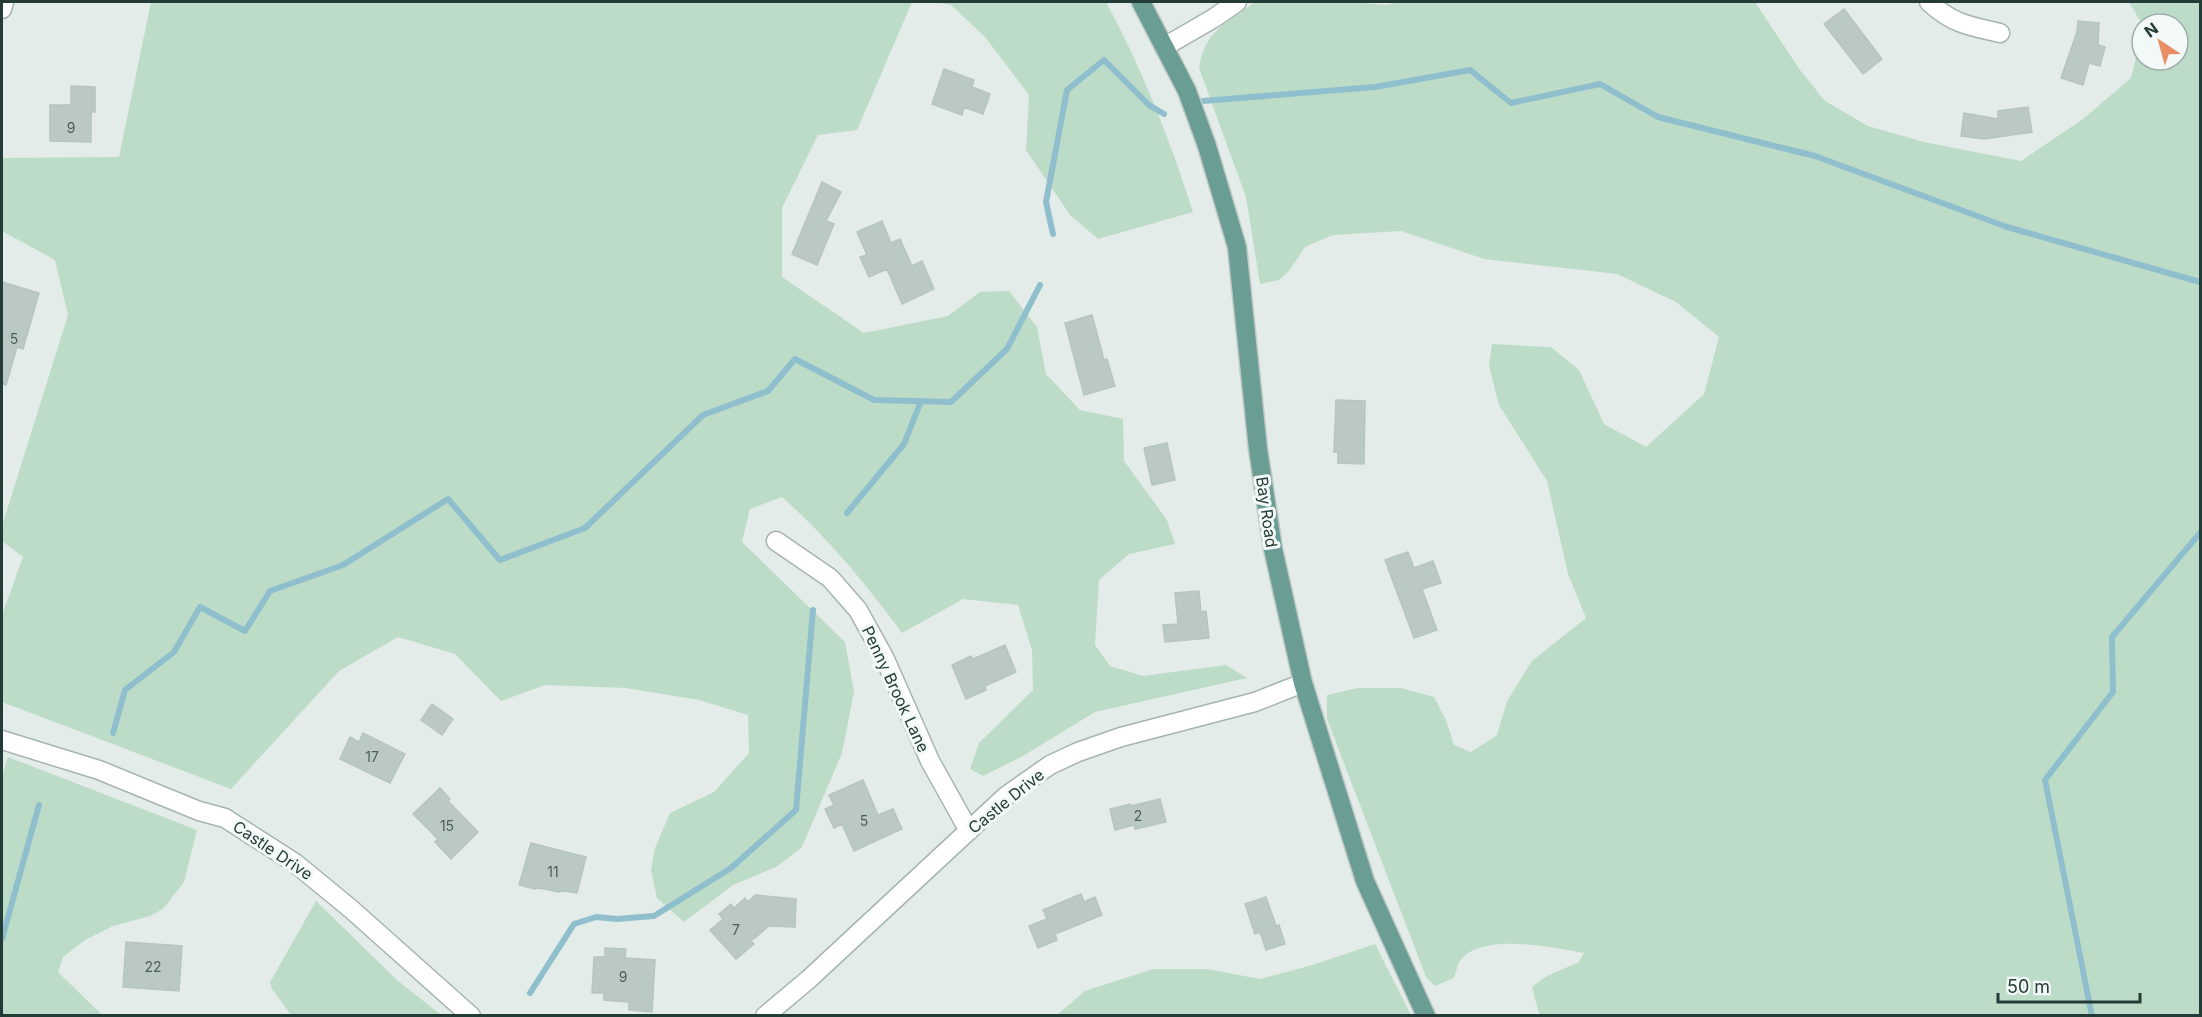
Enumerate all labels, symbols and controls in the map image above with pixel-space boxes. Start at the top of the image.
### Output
north arrow [2130,12,2190,72]
text: N [2140,18,2162,42]
house number: 9 [67,119,75,136]
house number: 5 [10,330,18,347]
street label: Bay Road [1252,475,1282,549]
street label: Penny Brook Lane [858,623,934,755]
house number: 17 [365,748,379,765]
street label: Castle Drive [964,764,1048,838]
house number: 2 [1134,807,1142,824]
house number: 5 [860,812,868,829]
street label: Castle Drive [229,816,317,884]
house number: 15 [440,817,454,834]
house number: 11 [547,863,559,880]
house number: 7 [732,921,740,938]
house number: 22 [144,958,162,975]
scale bar [1998,966,2140,1004]
house number: 9 [619,968,627,985]
text: 50 m [2007,976,2050,997]

